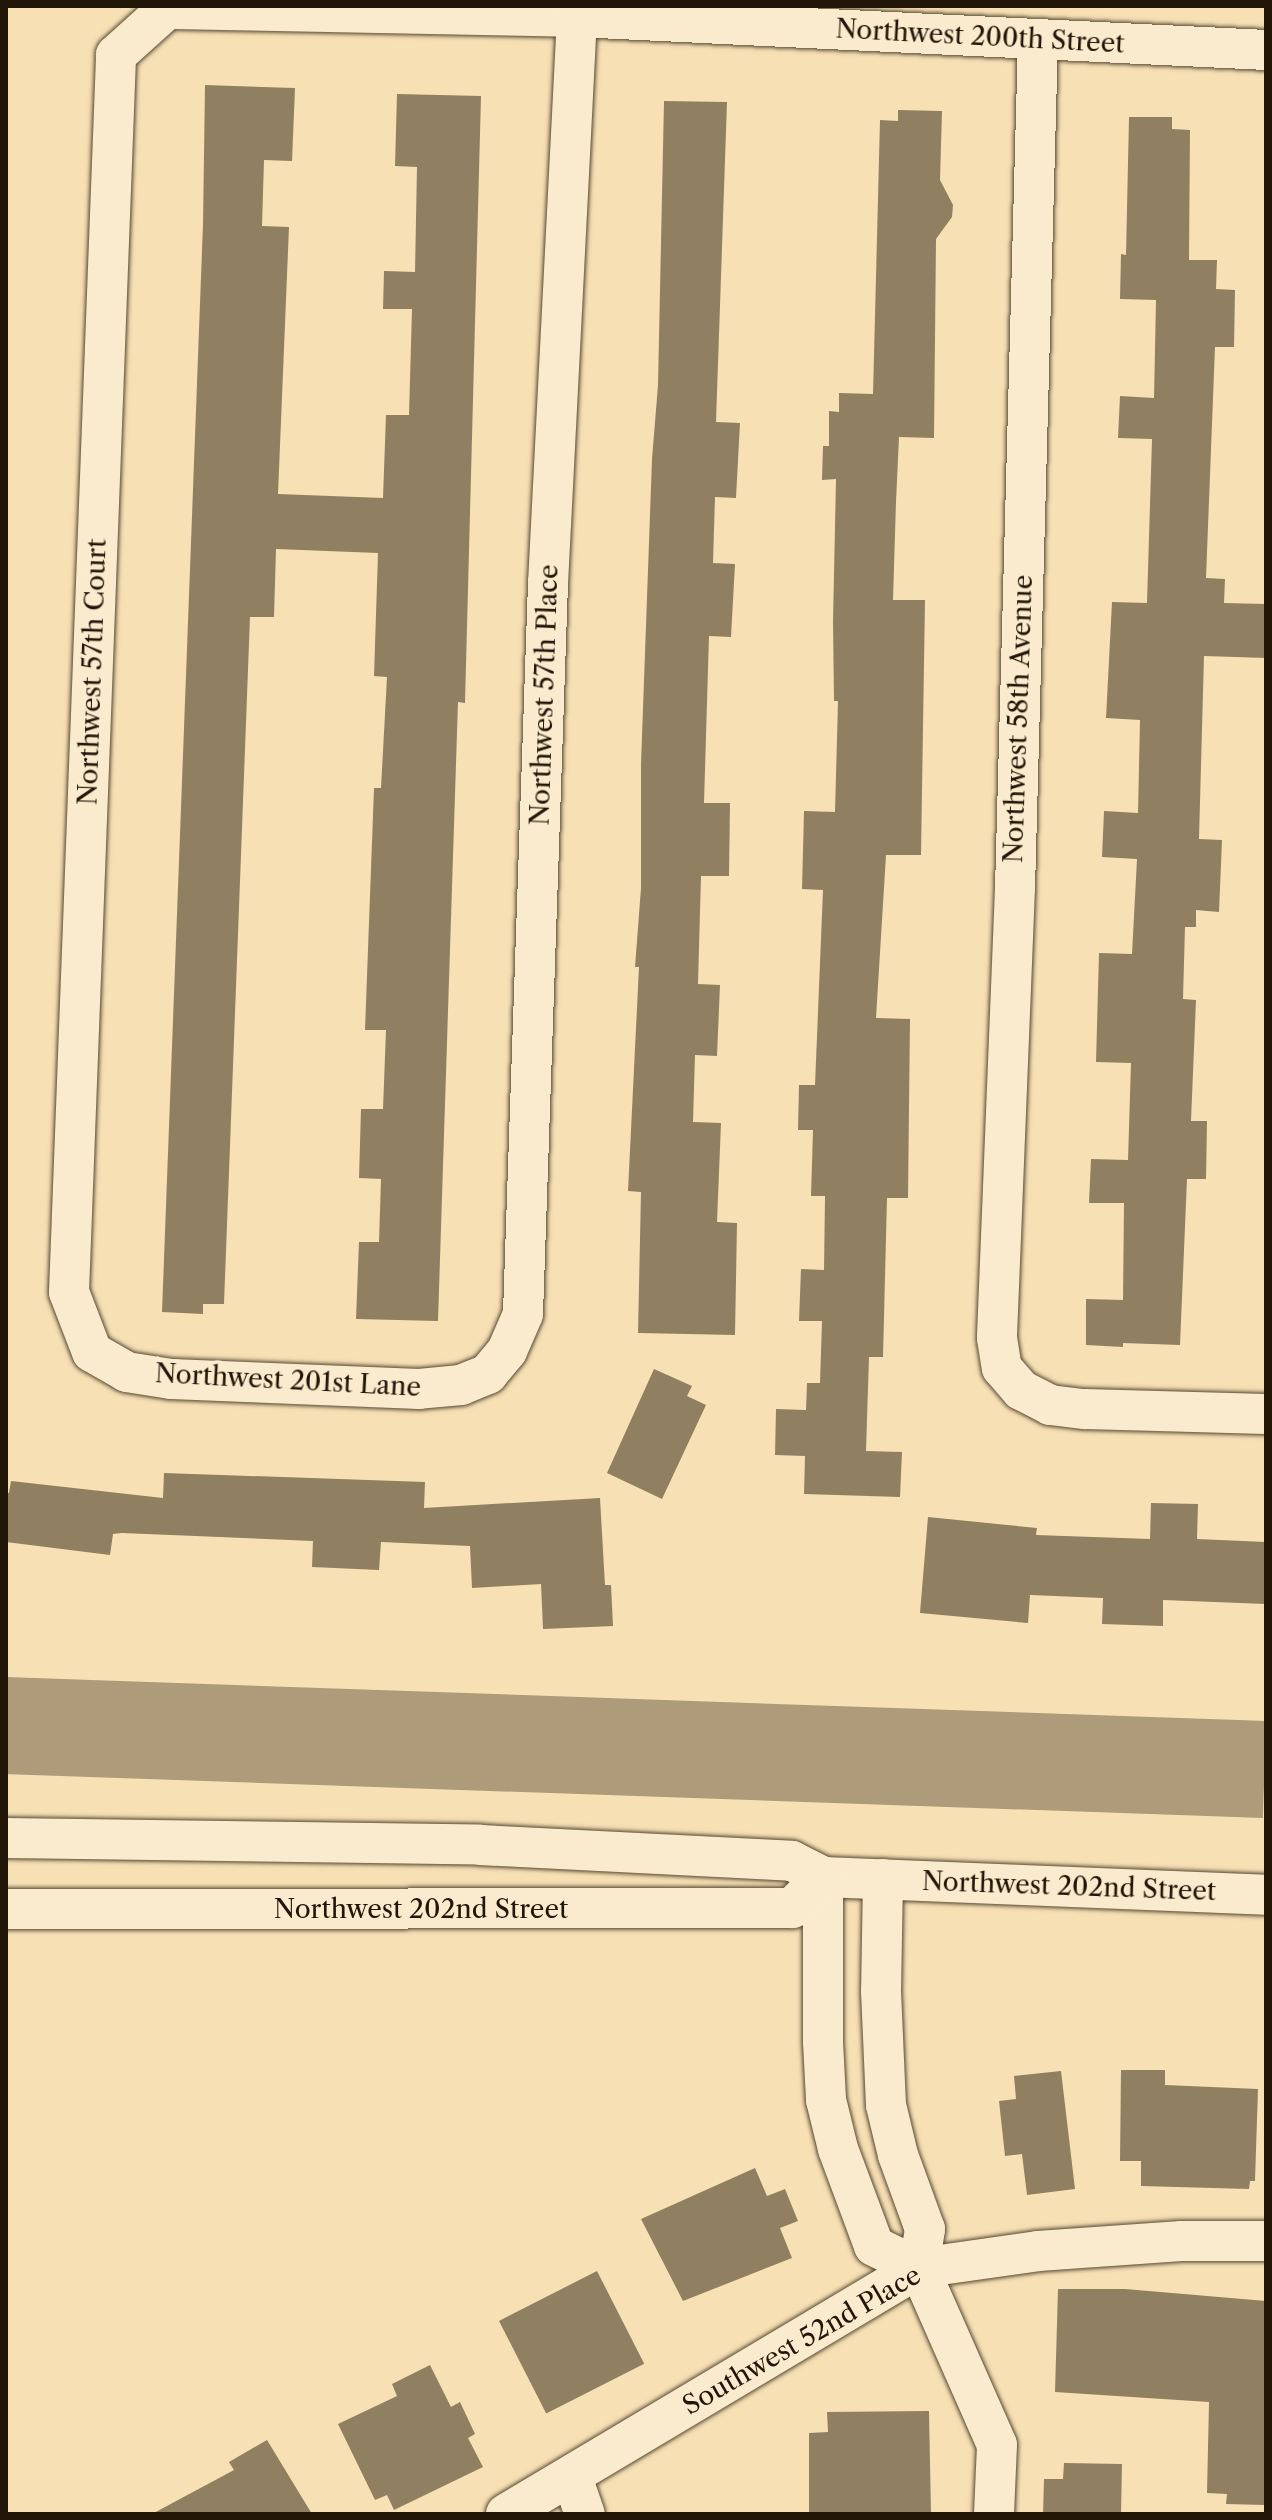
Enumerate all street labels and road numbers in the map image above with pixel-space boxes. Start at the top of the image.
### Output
street label: Northwest 200th Street [835,14,1125,60]
street label: Northwest 57th Court [73,538,113,806]
street label: Northwest 57th Place [525,564,565,826]
street label: Northwest 58th Avenue [998,574,1040,864]
street label: Northwest 201st Lane [154,1358,422,1404]
street label: Northwest 202nd Street [921,1866,1217,1908]
street label: Northwest 202nd Street [274,1894,568,1926]
street label: Southwest 52nd Place [677,2260,927,2422]

